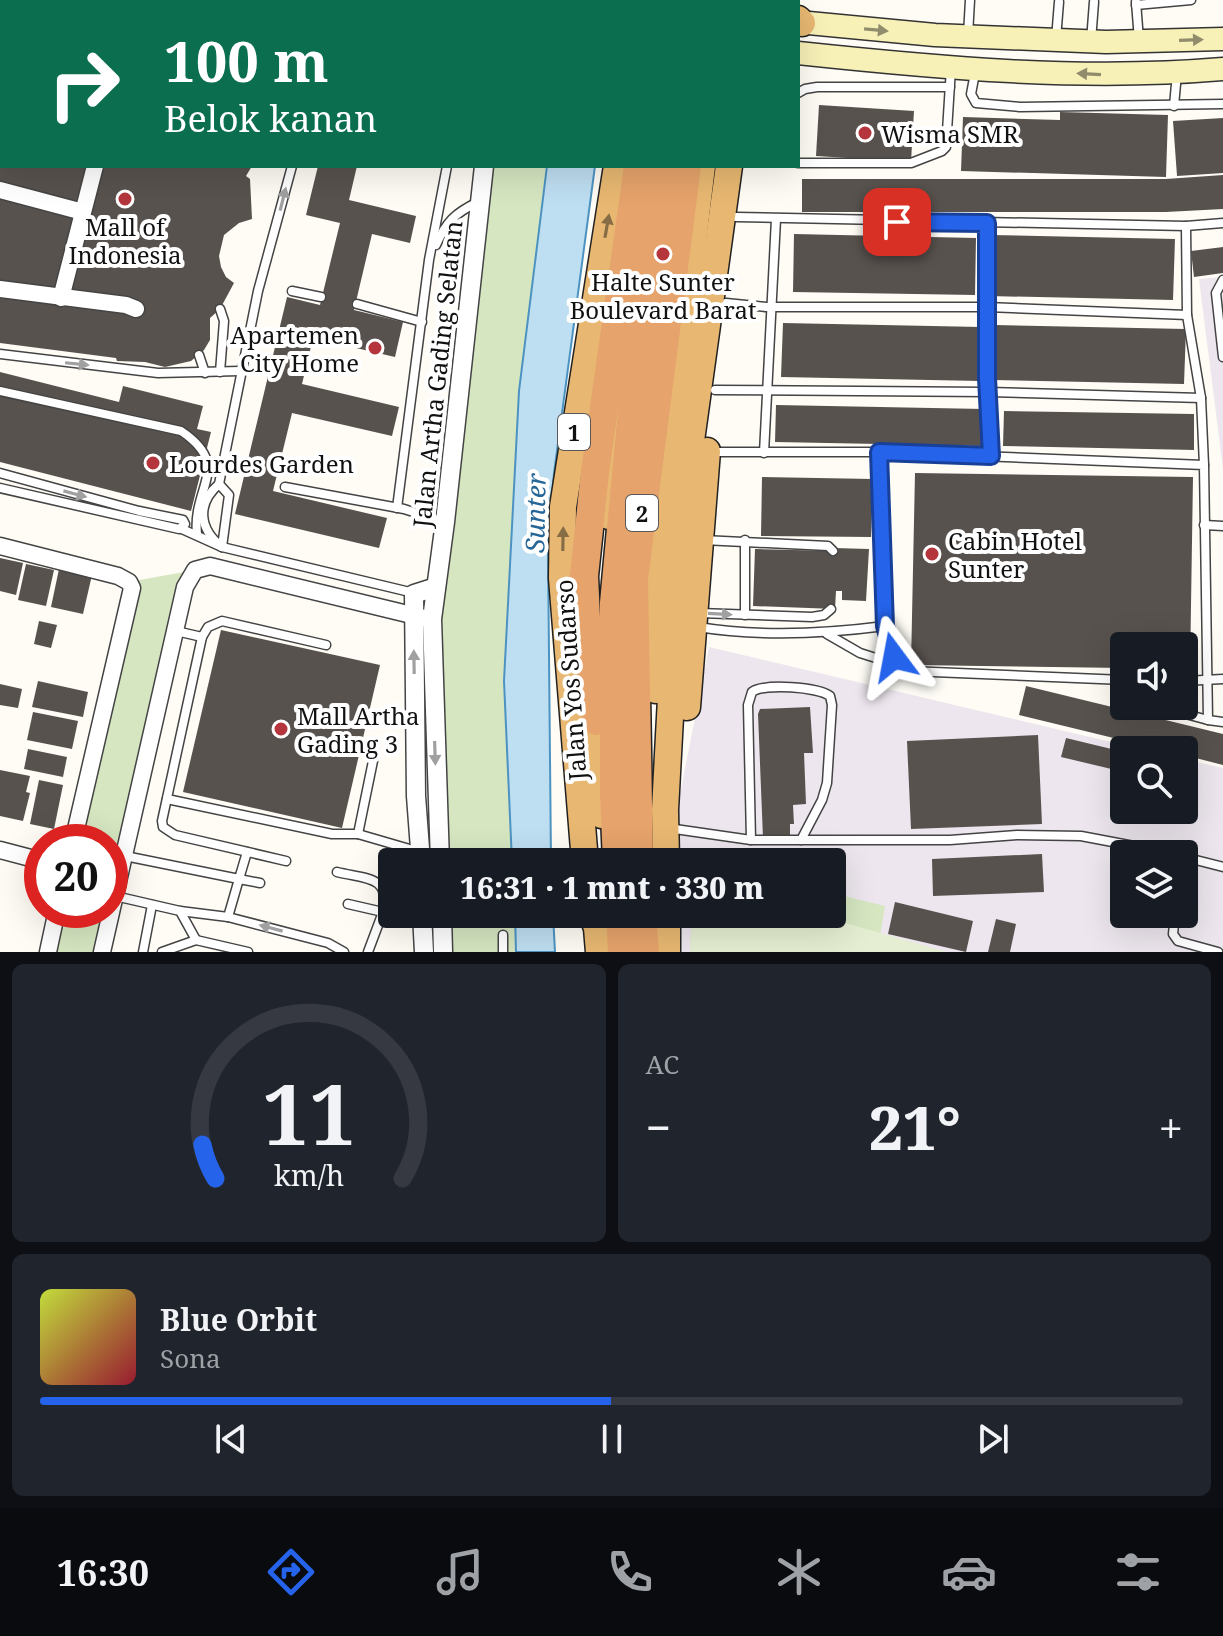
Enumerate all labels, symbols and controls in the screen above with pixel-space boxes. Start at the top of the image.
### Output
text: 100 m [164,22,329,98]
one-way arrow [864,24,889,37]
icon: right [32,32,136,136]
one-way arrow [1179,33,1204,46]
one-way arrow [1076,67,1101,80]
text: Belok kanan [164,94,377,143]
place label: Wisma SMR [881,117,1019,150]
marker: Wisma SMR [856,124,874,142]
one-way arrow [278,186,290,211]
pin [863,188,931,256]
marker: Mall of Indonesia [116,190,134,208]
icon: arrive [875,200,919,244]
place label: Mall of Indonesia [68,210,182,271]
one-way arrow [602,214,614,239]
street label: Jalan Artha Gading Selatan [404,219,470,530]
marker: Halte Sunter Boulevard Barat [654,245,672,263]
place label: Halte Sunter Boulevard Barat [570,265,756,326]
place label: Apartemen City Home [230,318,359,379]
marker: Apartemen City Home [366,339,384,357]
one-way arrow [65,358,90,371]
road number: 1 [558,414,590,450]
place label: Lourdes Garden [169,447,354,480]
marker: Lourdes Garden [144,454,162,472]
water label: Sunter [516,472,554,553]
one-way arrow [63,488,88,500]
road number: 2 [626,495,658,531]
place label: Cabin Hotel Sunter [948,524,1083,585]
one-way arrow [556,526,569,551]
marker: Cabin Hotel Sunter [923,545,941,563]
street label: Jalan Yos Sudarso [547,578,594,783]
one-way arrow [708,607,733,620]
position arrow [852,615,936,699]
map controls [1110,632,1198,928]
button: sound [1110,632,1198,720]
one-way arrow [408,649,420,674]
place label: Mall Artha Gading 3 [297,699,420,760]
marker: Mall Artha Gading 3 [272,720,290,738]
button: search [1110,736,1198,824]
one-way arrow [429,741,442,766]
speed limit sign: 20 [24,824,128,928]
button: layers [1110,840,1198,928]
text: 16:31 · 1 mnt · 330 m [460,867,764,908]
one-way arrow [258,922,283,934]
text: AC [646,1046,679,1082]
text: 11 [262,1056,356,1169]
text: 21° [869,1086,961,1168]
text: − [646,1097,671,1157]
text: + [1158,1097,1183,1157]
text: km/h [274,1155,344,1194]
text: Blue Orbit [160,1299,317,1340]
text: Sona [160,1340,221,1376]
icon: previous [209,1417,253,1461]
icon: pause [590,1417,634,1461]
icon: next [971,1417,1015,1461]
icon: directions [263,1544,319,1600]
icon: music [432,1544,488,1600]
icon: phone [602,1544,658,1600]
icon: climate [771,1544,827,1600]
icon: car [941,1544,997,1600]
icon: filters [1110,1544,1166,1600]
text: 16:30 [57,1548,149,1597]

